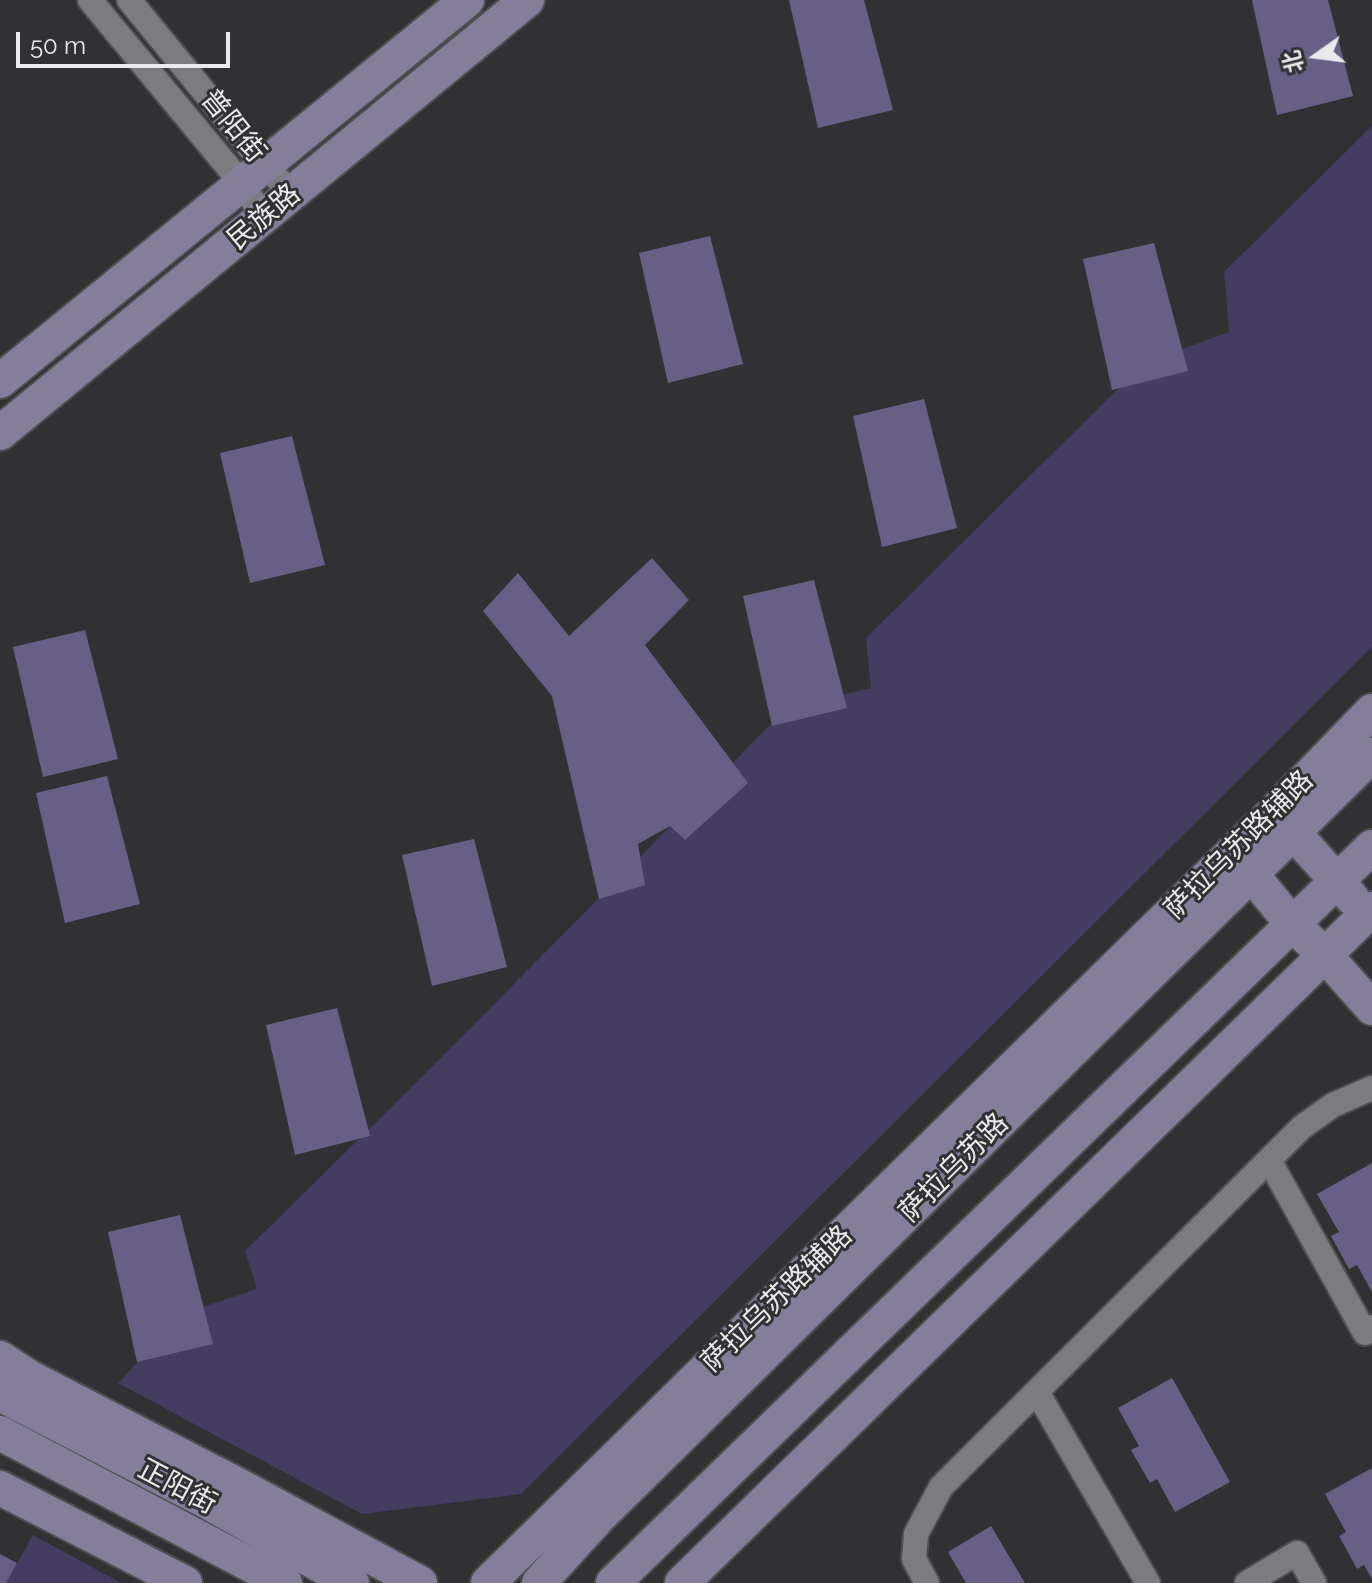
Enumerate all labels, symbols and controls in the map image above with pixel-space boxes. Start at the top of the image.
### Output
scale bar [20,16,234,66]
north arrow [1276,16,1356,96]
text: 50 m [30,31,86,60]
text: 北 [1277,48,1308,76]
street label: 普阳街 [194,83,272,169]
street label: 民族路 [221,177,307,257]
street label: 萨拉乌苏路辅路 [1158,764,1320,926]
street label: 萨拉乌苏路 [893,1107,1015,1229]
street label: 萨拉乌苏路辅路 [695,1219,859,1379]
street label: 正阳街 [132,1452,222,1522]

